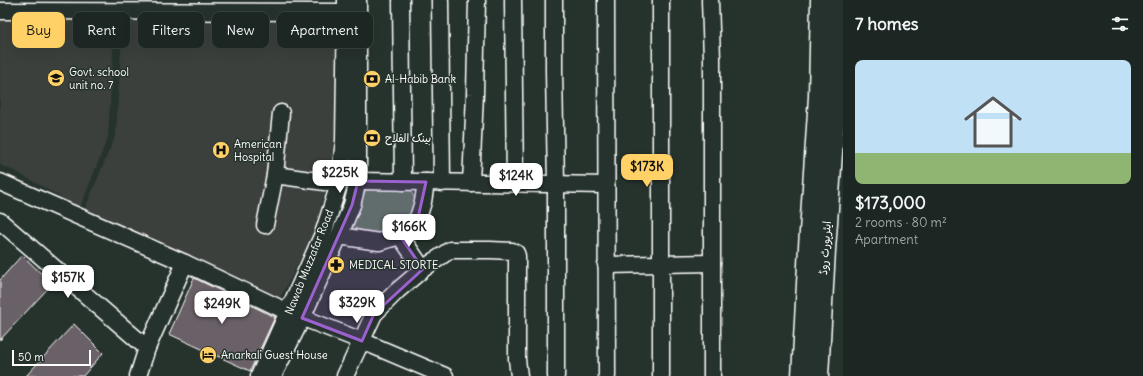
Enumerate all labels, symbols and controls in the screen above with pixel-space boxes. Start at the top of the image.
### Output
chip: Buy [12,12,65,48]
chip: Rent [73,12,130,48]
chip: Filters [138,12,204,48]
chip: New [212,12,269,48]
chip: Apartment [277,12,373,48]
text: 7 homes [855,13,919,35]
icon: filters [1109,13,1131,35]
place label: Govt. school unit no. 7 [69,65,129,92]
school or university icon: Govt. school unit no. 7 [46,68,66,88]
bank icon: Al-Habib Bank [362,69,382,89]
place label: Al-Habib Bank [385,72,456,86]
icon: home [957,86,1029,158]
bank icon: بینک الفلاح [362,128,382,148]
place label: بینک الفلاح [385,131,431,146]
place label: American Hospital [234,137,282,164]
hospital icon: American Hospital [211,140,231,160]
pin: $173K [619,154,675,188]
text: $173K [630,158,664,175]
pin: $225K [312,160,368,194]
pin: $124K [488,163,544,197]
text: $225K [322,164,358,181]
text: $124K [499,167,533,184]
text: $173,000 [855,192,926,214]
street label: Nawab Muzzafar Road [282,207,337,317]
pin: $166K [381,214,437,248]
text: 2 rooms · 80 m² [855,214,947,231]
text: $166K [391,218,427,235]
street label: ایئرپورٹ روڈ [816,221,834,275]
text: Apartment [855,231,918,248]
pharmacy icon: MEDICAL STORTE [326,255,346,275]
place label: MEDICAL STORTE [349,258,439,272]
pin: $157K [40,265,96,299]
text: $157K [51,269,85,286]
pin: $329K [329,290,385,324]
pin: $249K [194,291,250,325]
text: $329K [338,294,376,311]
text: $249K [203,295,241,312]
hotel icon: Anarkali Guest House [198,345,218,365]
scale bar [12,348,91,367]
place label: Anarkali Guest House [221,348,328,362]
text: 50 m [18,350,44,364]

